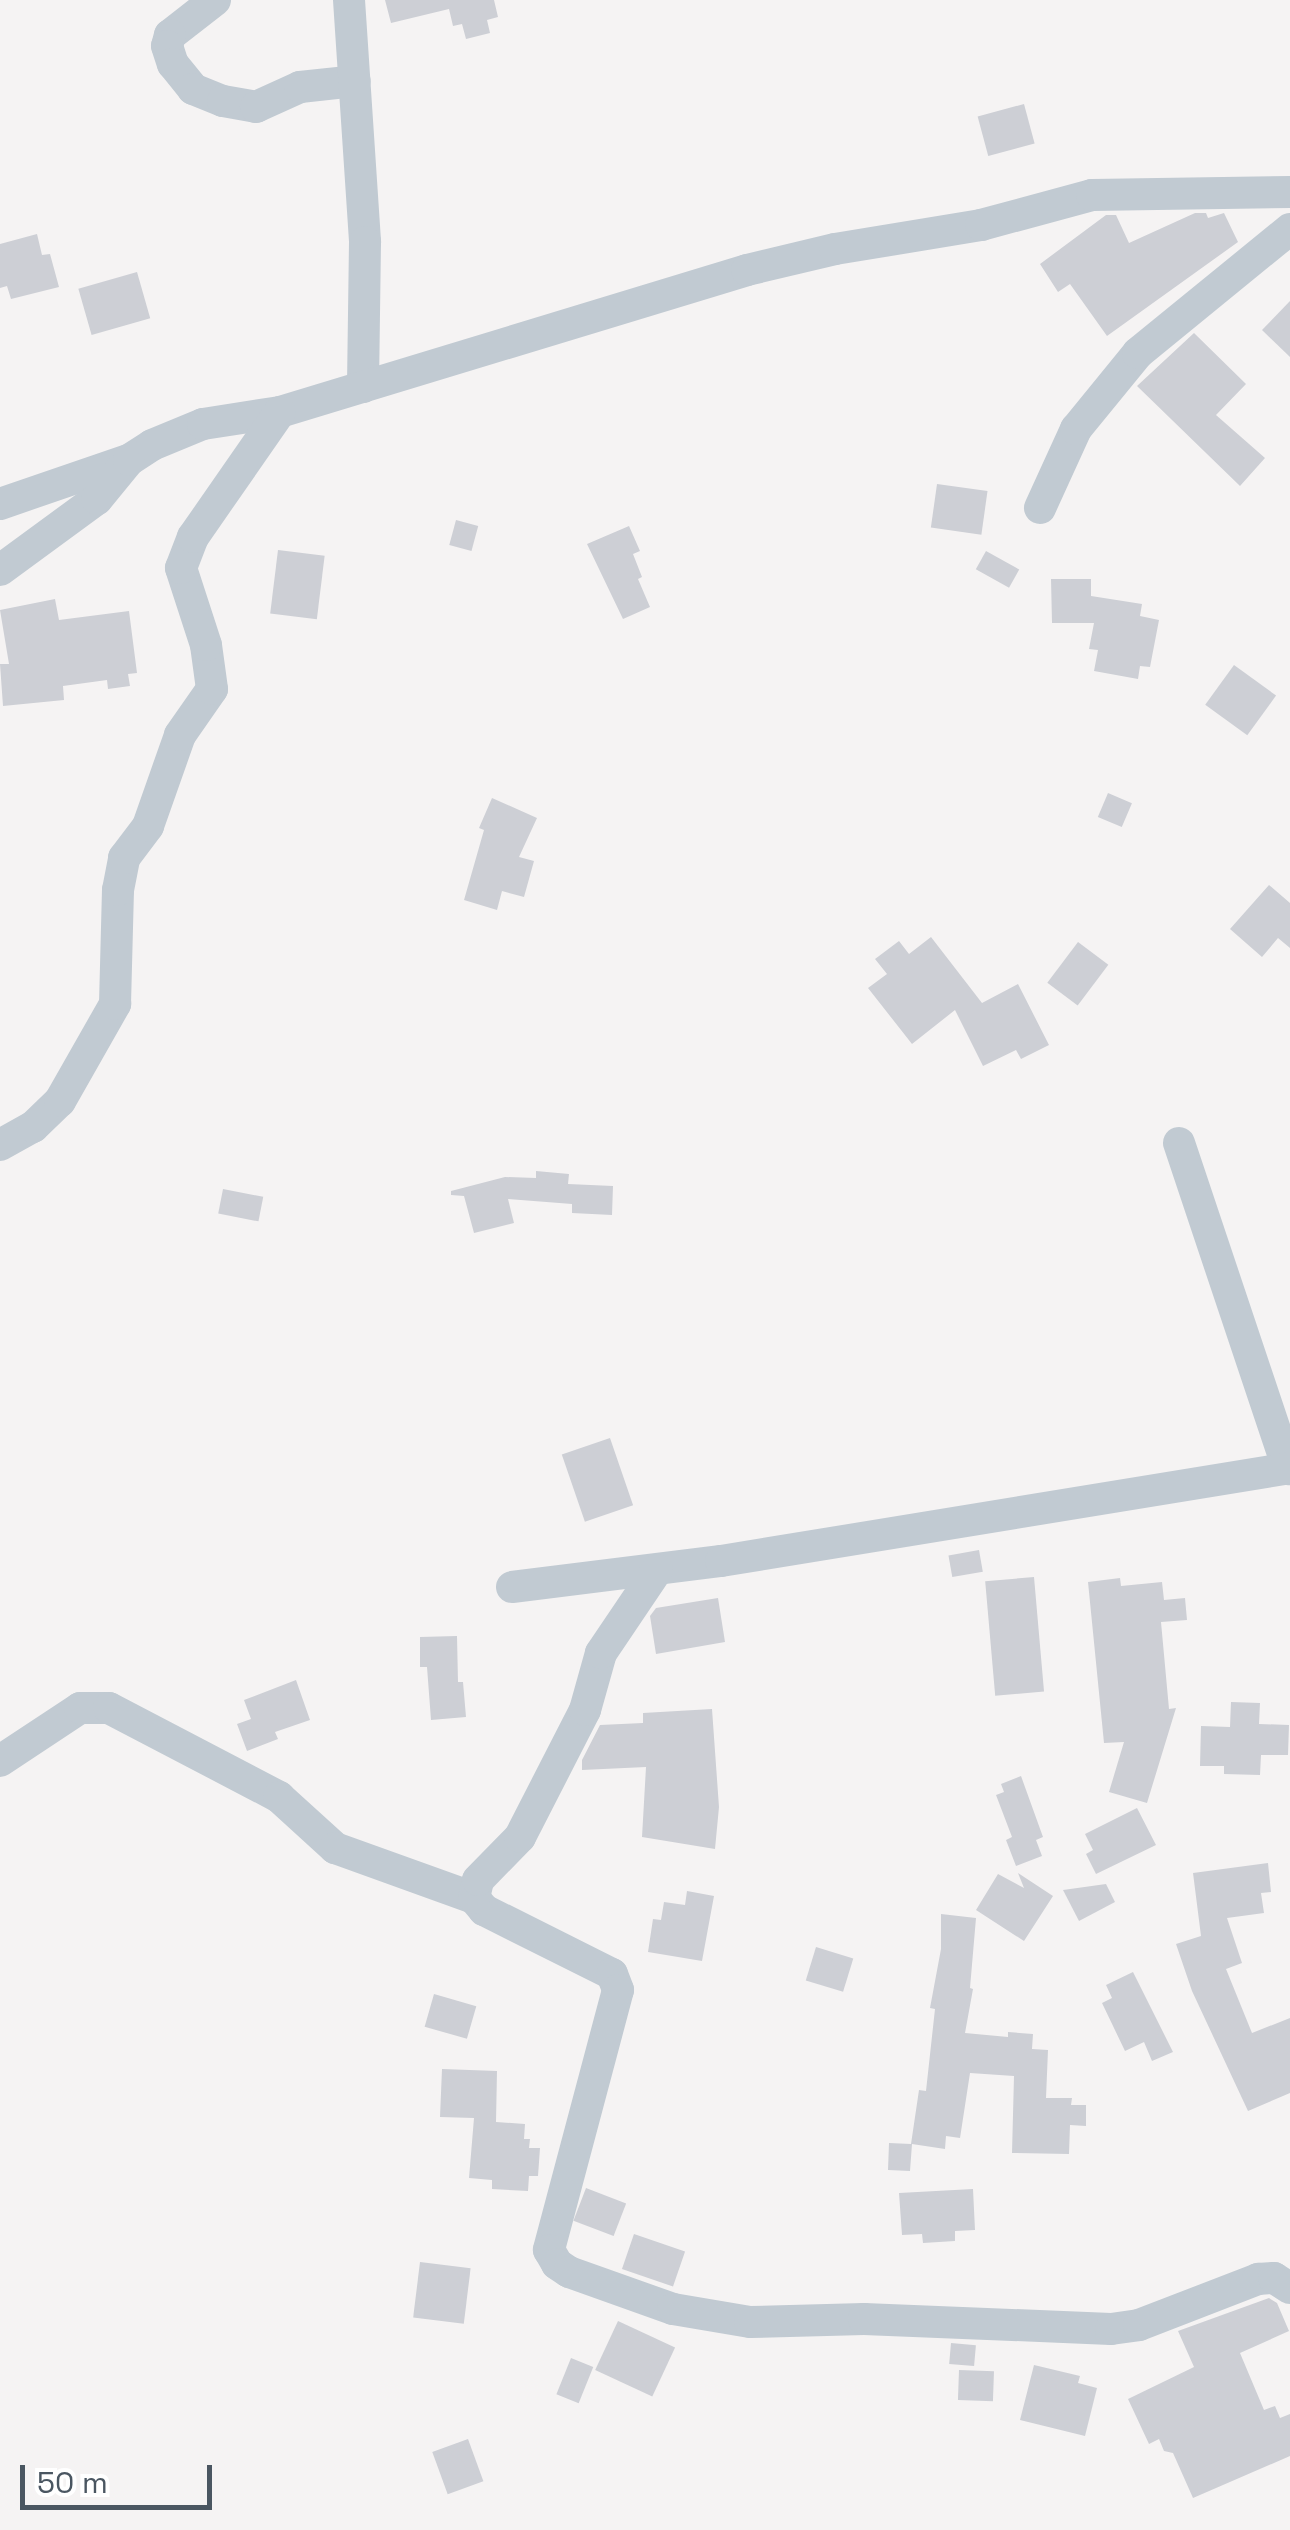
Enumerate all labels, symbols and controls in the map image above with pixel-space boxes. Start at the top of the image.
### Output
scale bar [25,2445,218,2507]
text: 50 m [37,2463,108,2502]

